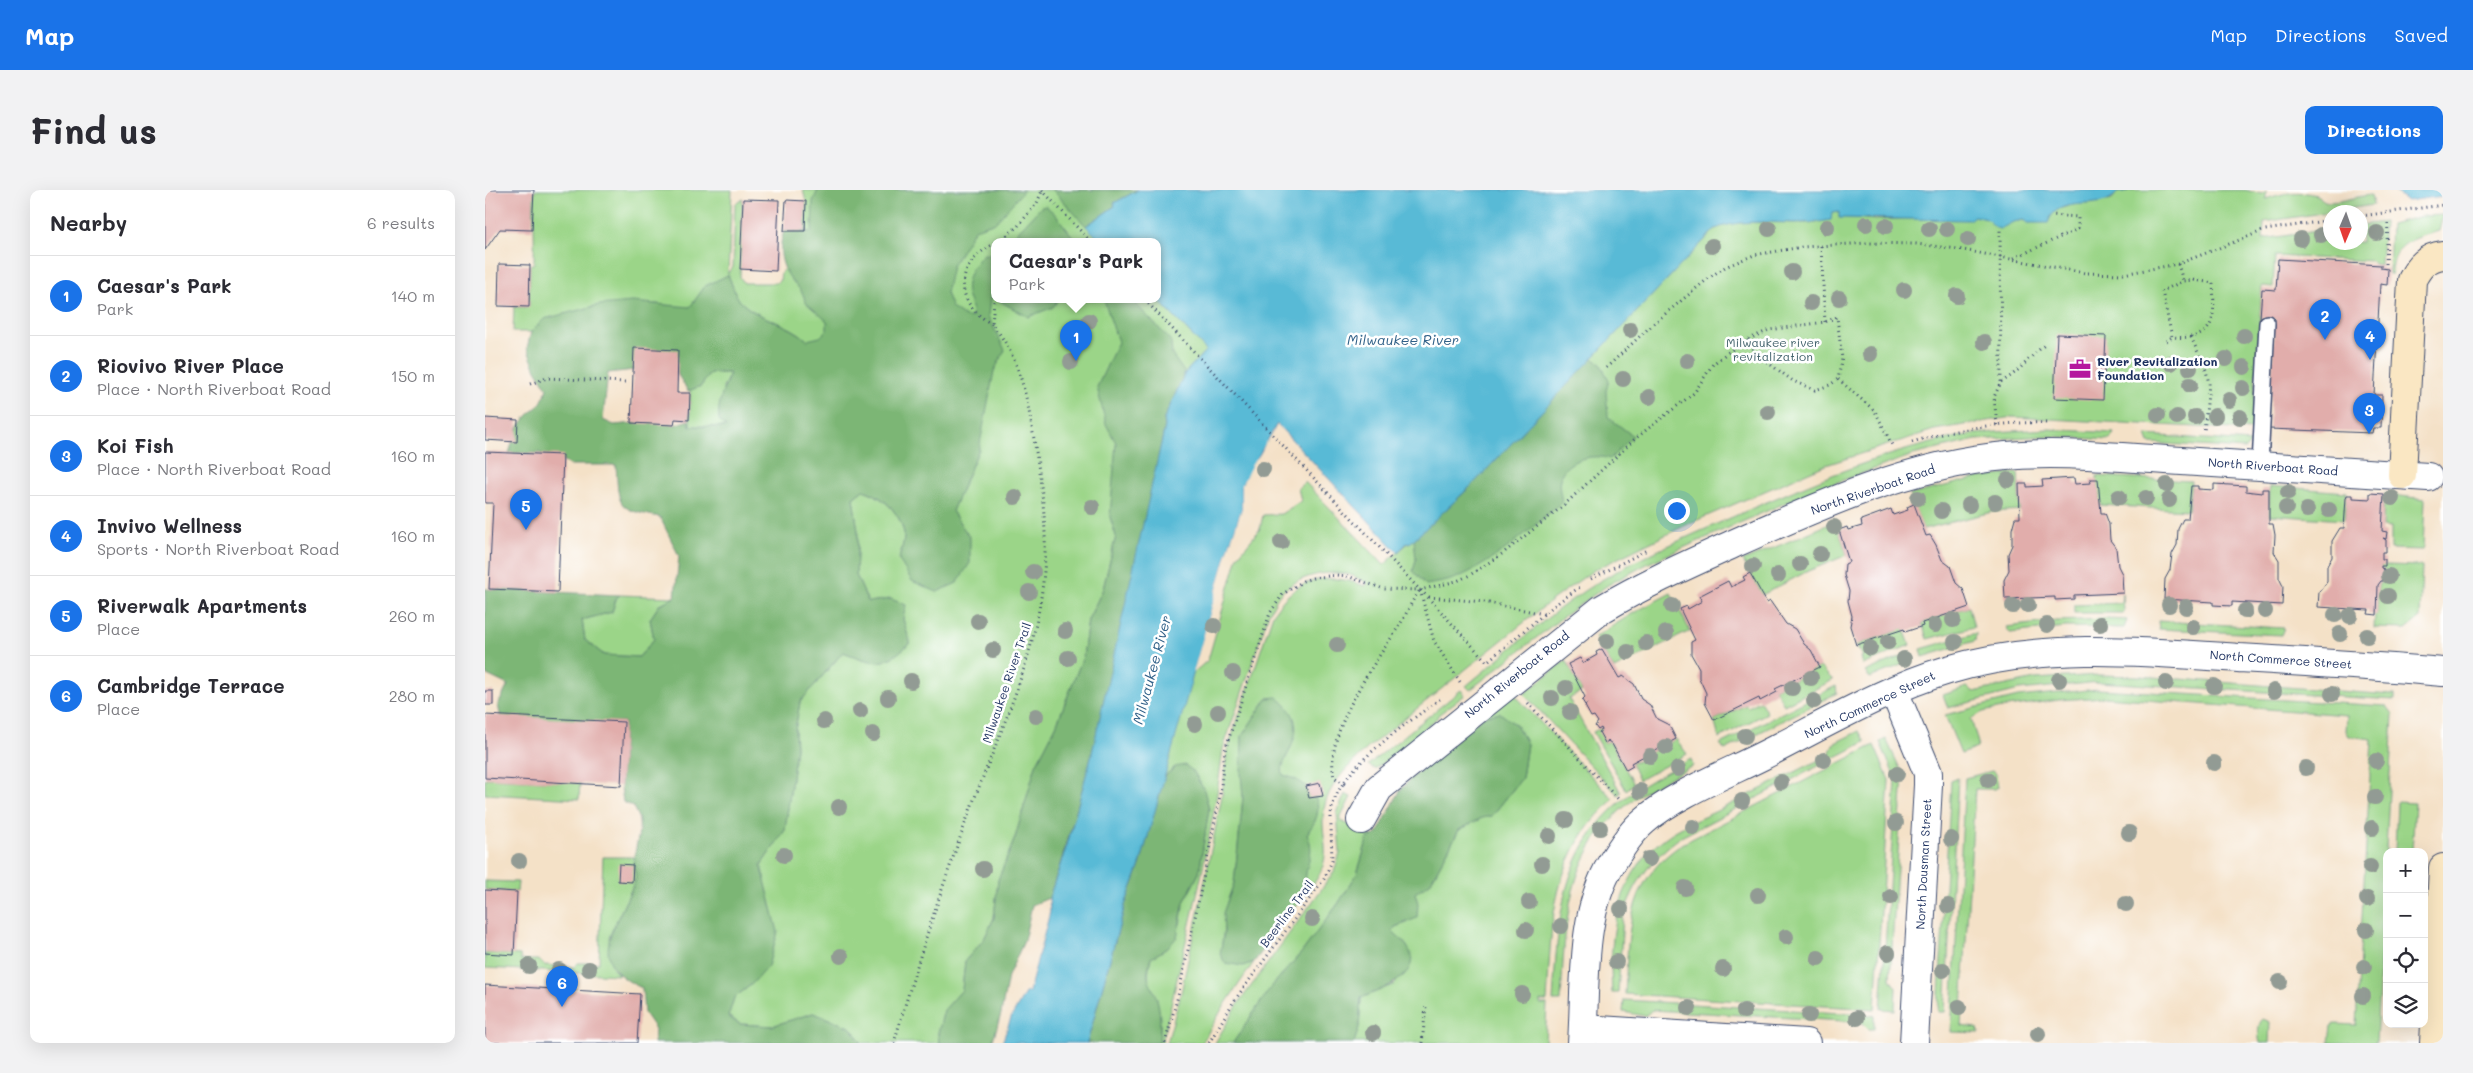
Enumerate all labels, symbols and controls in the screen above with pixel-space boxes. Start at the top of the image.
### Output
text: Map [25,20,74,51]
text: Map [2210,23,2247,47]
text: Directions [2275,23,2367,47]
text: Saved [2395,23,2448,47]
button: Directions [2305,106,2443,154]
text: Find us [30,107,157,153]
north arrow [2323,205,2368,250]
text: Nearby [50,209,127,236]
text: 6 results [367,212,435,233]
popup [991,238,1161,303]
text: Caesar's Park [1009,248,1143,273]
text: Caesar's Park [97,273,232,298]
text: Park [1009,273,1045,294]
text: 1 [62,285,70,306]
text: 140 m [391,285,435,306]
text: Park [97,298,133,319]
pin: 2 [2309,299,2341,340]
pin: 4 [2354,319,2386,360]
pin: 1 [1060,320,1092,361]
water label: Milwaukee River [1347,330,1459,349]
park label: Milwaukee river revitalization [1726,334,1820,364]
text: Riovivo River Place [97,353,284,378]
place label: River Revitalization Foundation [2097,353,2217,383]
office icon: River Revitalization Foundation [2067,356,2093,382]
text: 2 [62,365,70,386]
text: 150 m [391,365,435,386]
text: Place · North Riverboat Road [97,378,331,399]
pin: 3 [2353,393,2385,434]
text: Koi Fish [97,433,174,458]
text: 3 [61,445,71,466]
text: 160 m [390,445,435,466]
street label: North Riverboat Road [2208,453,2339,479]
text: Place · North Riverboat Road [97,458,331,479]
street label: North Riverboat Road [1808,460,1937,518]
pin: 5 [510,489,542,530]
your location [1664,498,1690,524]
text: Invivo Wellness [97,513,242,538]
text: 4 [61,525,71,546]
text: 160 m [390,525,435,546]
text: Sports · North Riverboat Road [97,538,339,559]
text: Riverwalk Apartments [97,593,307,618]
text: 5 [61,605,71,626]
text: 260 m [389,605,435,626]
water label: Milwaukee River [1128,613,1175,726]
text: Place [97,618,140,639]
street label: Milwaukee River Trail [978,620,1034,745]
street label: North Riverboat Road [1461,627,1572,721]
street label: North Commerce Street [2209,646,2353,672]
street label: North Commerce Street [1802,667,1938,741]
text: Cambridge Terrace [97,673,284,698]
text: 6 [61,685,71,706]
text: 280 m [389,685,435,706]
text: Place [97,698,140,719]
street label: North Dousman Street [1912,798,1934,930]
map controls [2383,848,2428,1028]
button: + [2383,848,2428,893]
street label: Beerline Trail [1256,877,1317,950]
button: − [2383,893,2428,938]
button: locate [2383,938,2428,983]
pin: 6 [546,966,578,1007]
button: layers [2383,983,2428,1028]

